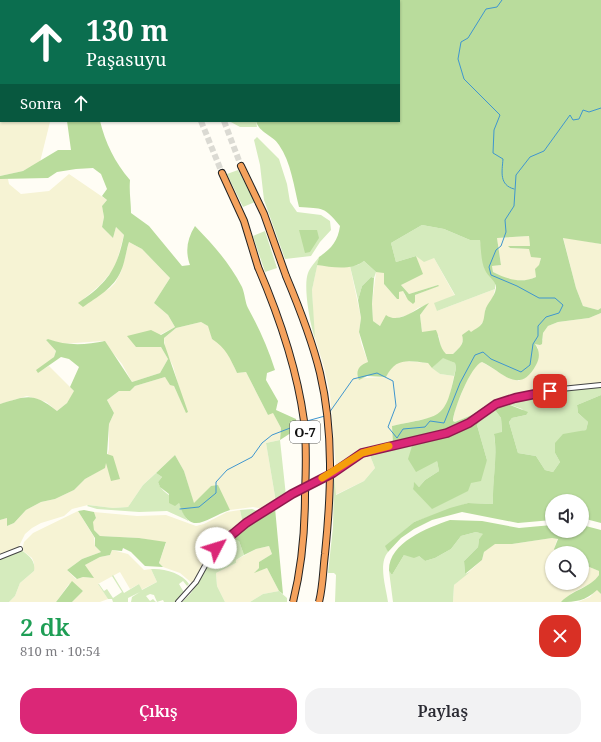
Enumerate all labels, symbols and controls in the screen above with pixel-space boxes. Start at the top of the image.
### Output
text: 130 m [86,11,168,49]
icon: ahead [20,16,72,68]
text: Paşasuyu [86,47,166,71]
icon: ahead [70,92,92,114]
text: Sonra [20,93,62,113]
pin [533,374,567,408]
icon: arrive [539,380,561,402]
road number: O-7 [290,421,320,443]
map controls [545,494,589,590]
button: sound [545,494,589,538]
position arrow [195,527,237,569]
button: search [545,546,589,590]
text: 2 dk [20,610,70,643]
button: close [539,615,581,657]
text: 810 m · 10:54 [20,642,100,660]
button: Çıkış [20,688,297,734]
button: Paylaş [305,688,581,734]

